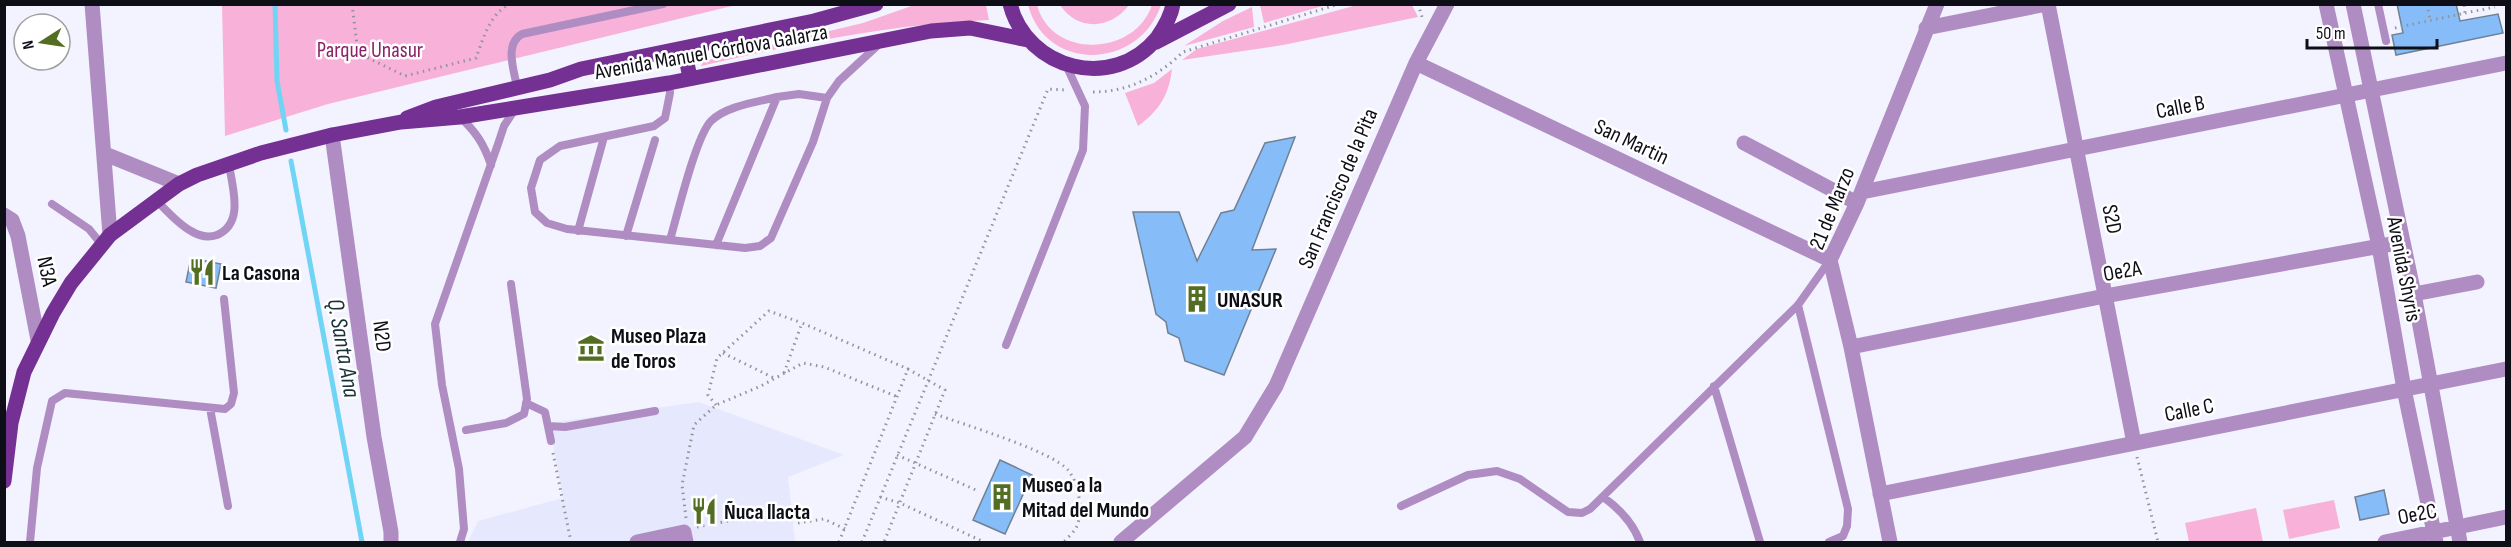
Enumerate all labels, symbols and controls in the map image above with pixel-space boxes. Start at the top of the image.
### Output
north arrow [12,12,72,72]
scale bar [2307,12,2438,50]
street label: Avenida Manuel Córdova Galarza [592,19,830,86]
text: 50 m [2316,23,2346,44]
park label: Parque Unasur [317,37,423,64]
text: N [19,39,39,51]
street label: Calle B [2154,90,2207,125]
street label: San Francisco de la Pita [1293,105,1384,273]
street label: San Martin [1590,113,1673,171]
street label: 21 de Marzo [1804,163,1861,254]
street label: S2D [2095,202,2128,236]
street label: Avenida Shyris [2380,213,2427,324]
street label: N3A [30,254,63,289]
street label: Oe2A [2101,255,2144,288]
restaurant icon: La Casona [187,257,217,287]
place label: La Casona [222,260,300,287]
building icon: UNASUR [1182,284,1212,314]
place label: UNASUR [1217,287,1283,314]
water label: Q. Santa Ana [321,296,367,400]
street label: N2D [366,319,397,353]
place label: Museo Plaza de Toros [611,323,706,375]
museum icon: Museo Plaza de Toros [576,333,606,363]
street label: Calle C [2162,392,2216,428]
place label: Museo a la Mitad del Mundo [1022,472,1149,524]
building icon: Museo a la Mitad del Mundo [987,482,1017,512]
restaurant icon: Ñuca llacta [689,496,719,526]
street label: Oe2C [2395,497,2439,531]
place label: Ñuca llacta [724,499,810,526]

